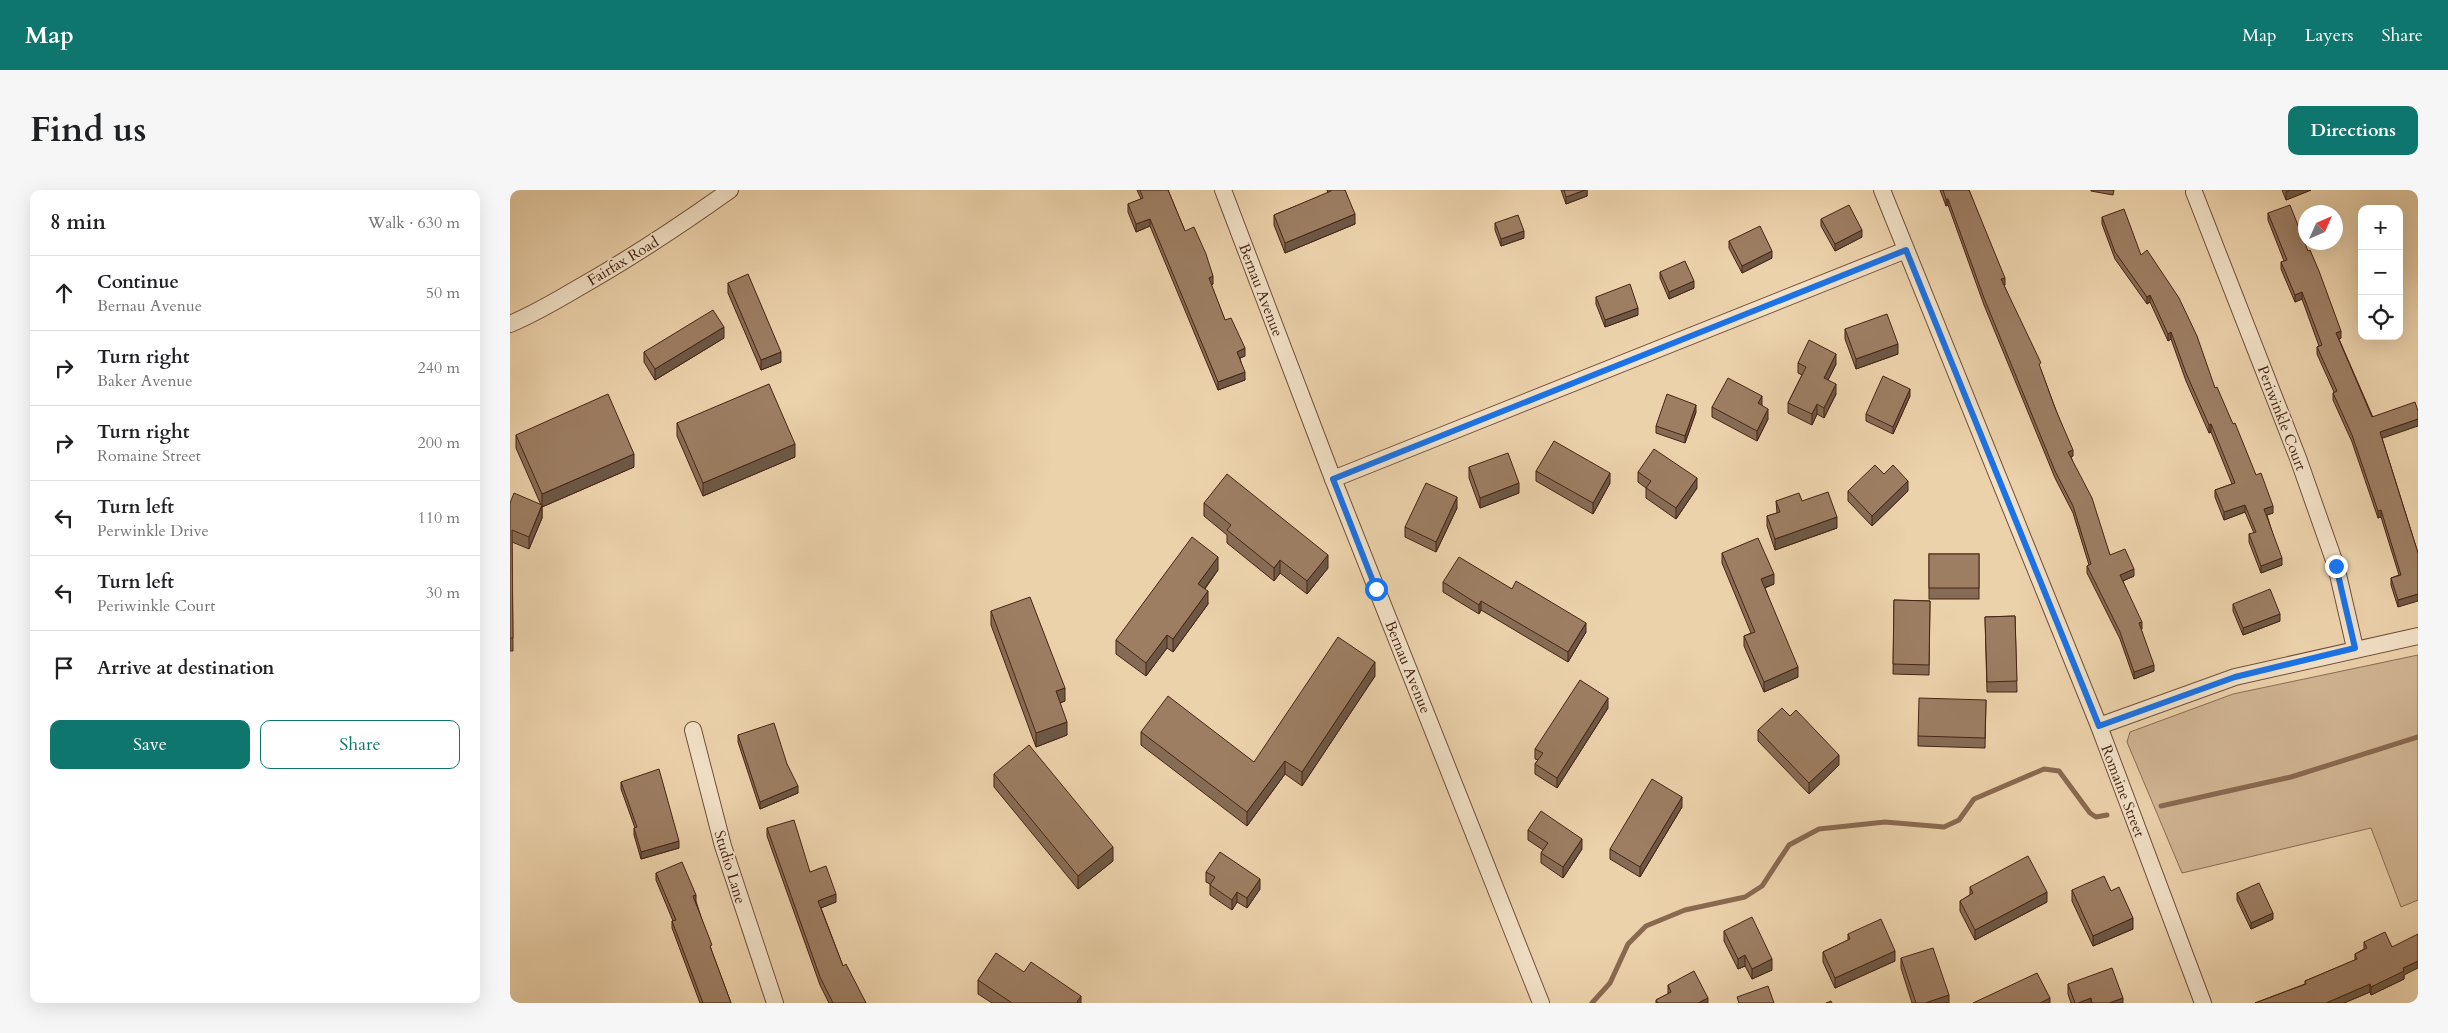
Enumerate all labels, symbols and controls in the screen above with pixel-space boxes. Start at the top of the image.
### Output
text: Map [25,19,74,52]
text: Map [2242,23,2277,48]
text: Layers [2305,23,2354,48]
text: Share [2382,23,2423,48]
text: Find us [30,106,146,154]
button: Directions [2288,106,2418,155]
north arrow [2298,205,2343,250]
map controls [2358,205,2403,340]
button: + [2358,205,2403,250]
text: 8 min [50,208,106,237]
text: Walk · 630 m [368,212,460,234]
street label: Fairfax Road [583,232,663,290]
street label: Bernau Avenue [1234,240,1288,340]
button: − [2358,250,2403,295]
text: Continue [97,269,179,295]
icon: ahead [50,279,78,307]
text: 50 m [426,282,460,304]
text: Bernau Avenue [97,295,202,317]
button: locate [2358,295,2403,340]
text: Turn right [97,344,189,370]
icon: right [50,354,78,382]
text: 240 m [418,357,460,379]
street label: Periwinkle Court [2253,363,2311,474]
text: Baker Avenue [97,370,193,392]
text: Turn right [97,419,189,445]
icon: right [50,429,78,457]
text: 200 m [418,432,460,454]
text: Romaine Street [97,445,201,467]
text: Turn left [97,494,174,520]
icon: left [50,504,78,532]
text: 110 m [418,507,460,529]
text: Perwinkle Drive [97,520,209,542]
route end [2325,555,2348,578]
text: Turn left [97,569,174,595]
route start [1365,578,1388,601]
icon: left [50,579,78,607]
text: 30 m [426,582,460,604]
text: Periwinkle Court [97,595,215,617]
street label: Bernau Avenue [1380,618,1436,717]
icon: arrive [50,654,78,682]
text: Arrive at destination [97,655,274,681]
button: Save [50,720,250,769]
button: Share [260,720,460,769]
street label: Romaine Street [2096,742,2150,840]
street label: Studio Lane [709,828,751,906]

